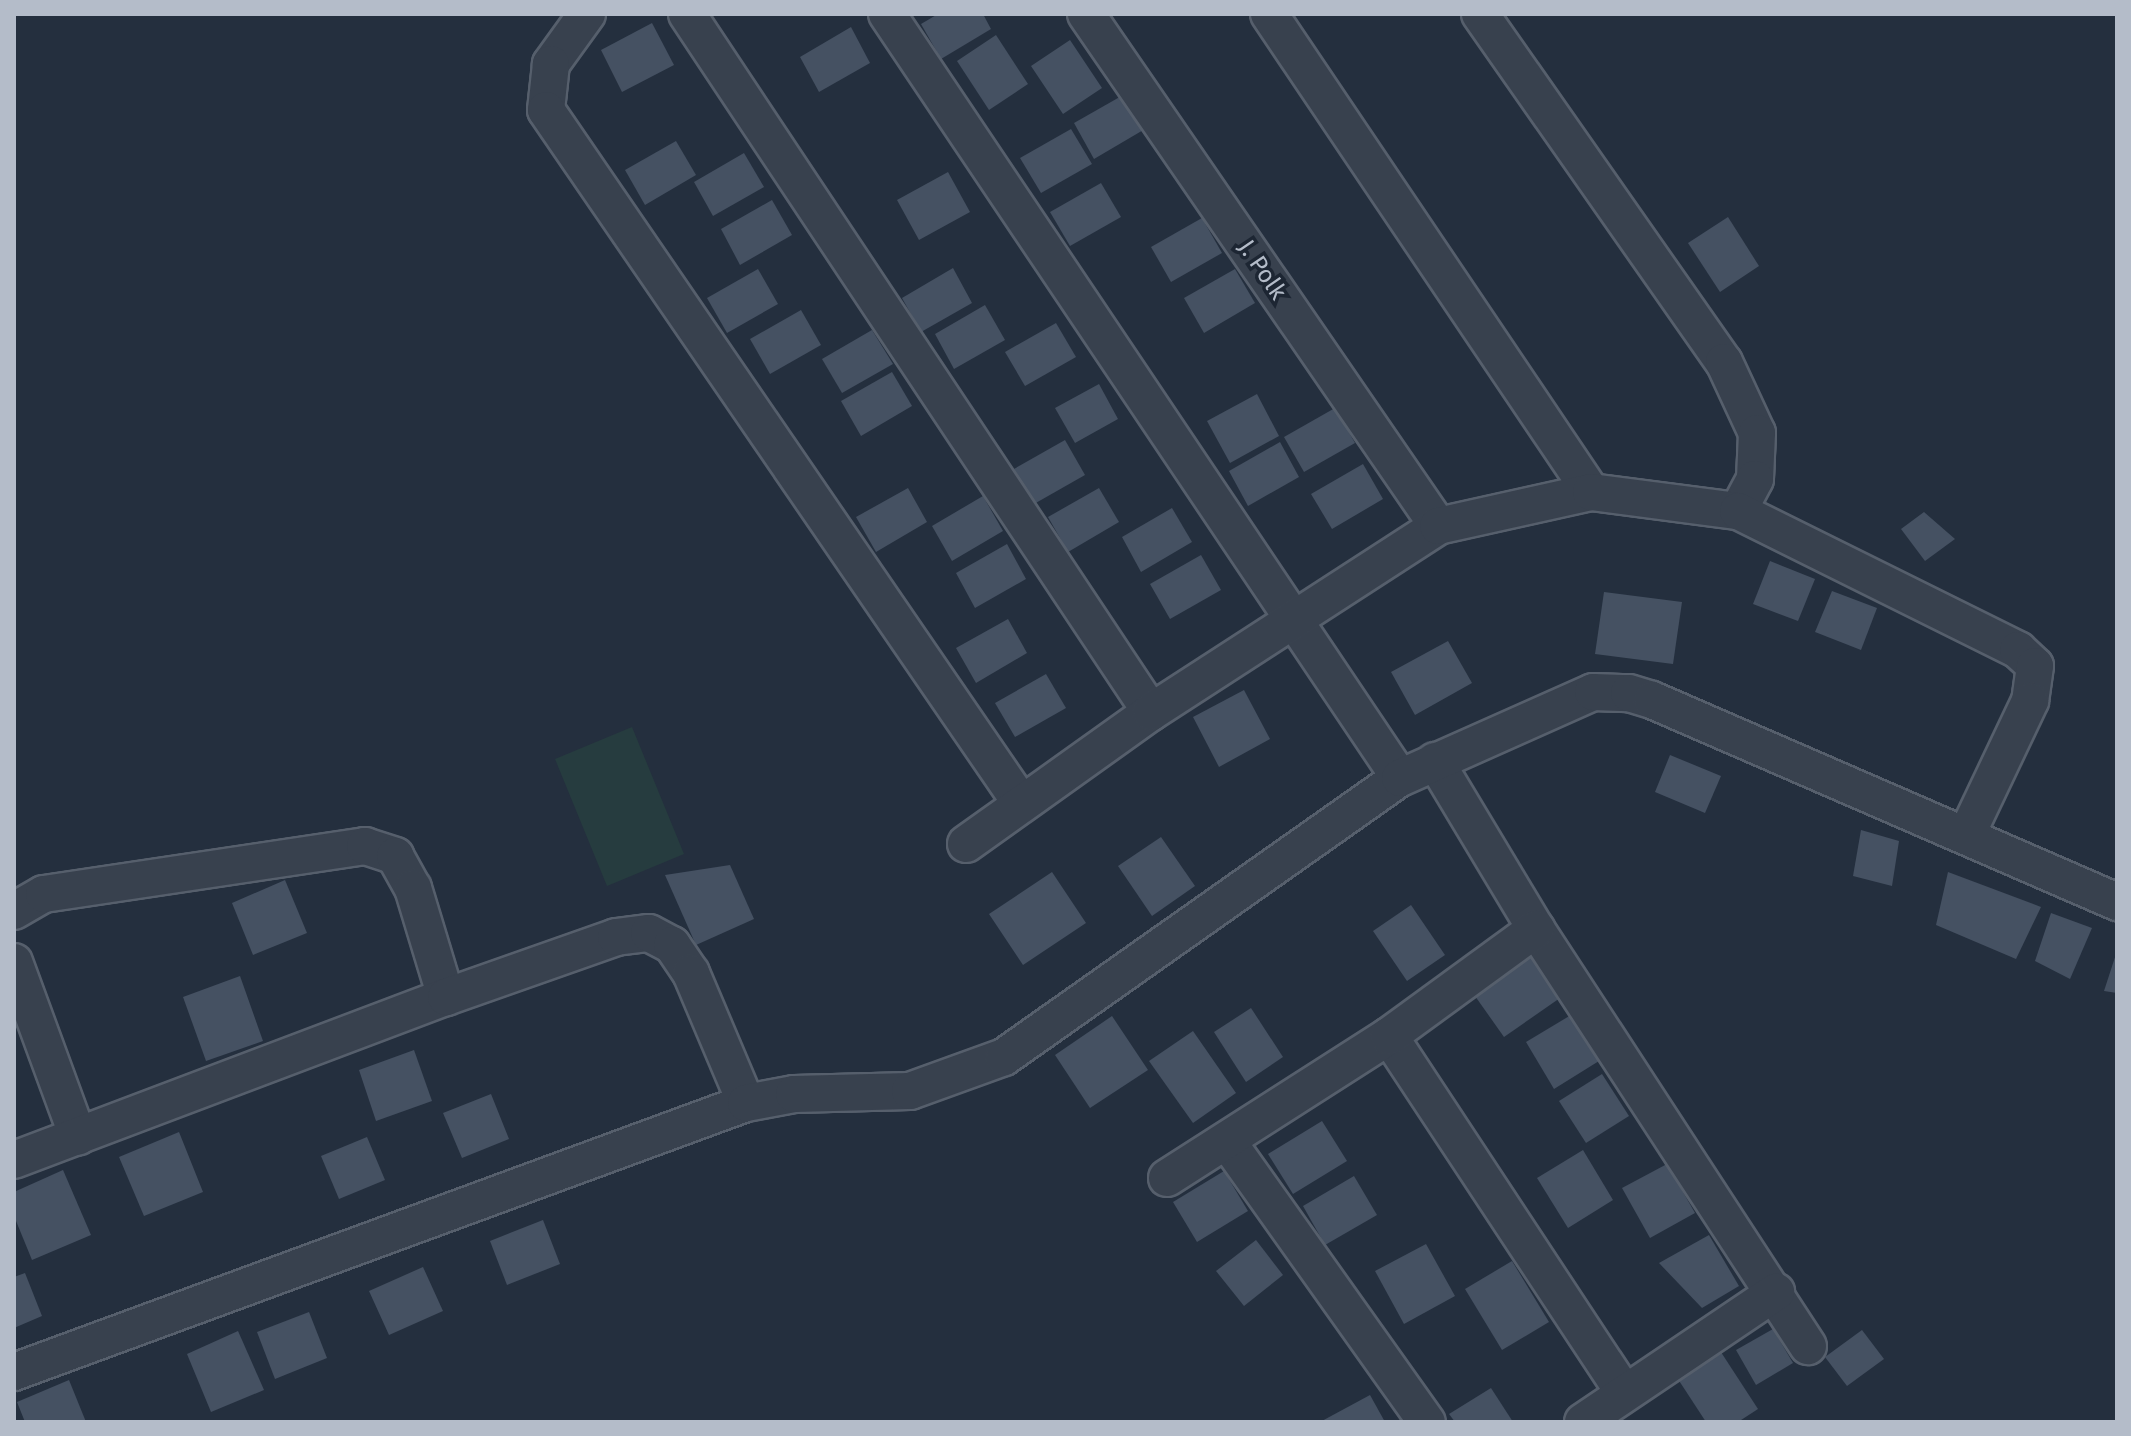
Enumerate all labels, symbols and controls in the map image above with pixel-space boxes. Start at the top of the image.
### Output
street label: J. Polk [1232,235,1292,305]

